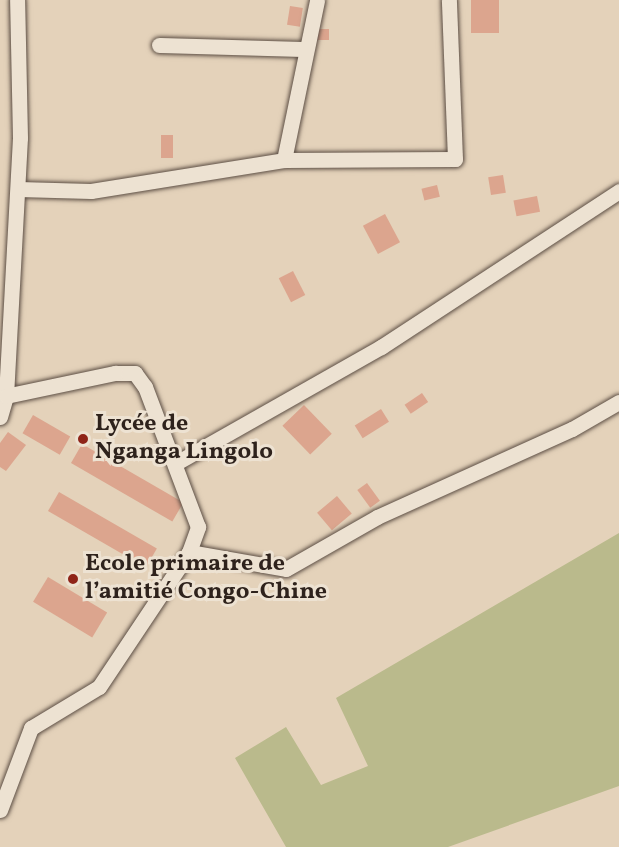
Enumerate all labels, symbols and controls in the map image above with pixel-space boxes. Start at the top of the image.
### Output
place label: Lycée de Nganga Lingolo [95,411,273,467]
marker: Lycée de Nganga Lingolo [76,432,90,446]
place label: Ecole primaire de l’amitié Congo-Chine [85,551,327,607]
marker: Ecole primaire de l’amitié Congo-Chine [66,572,80,586]

